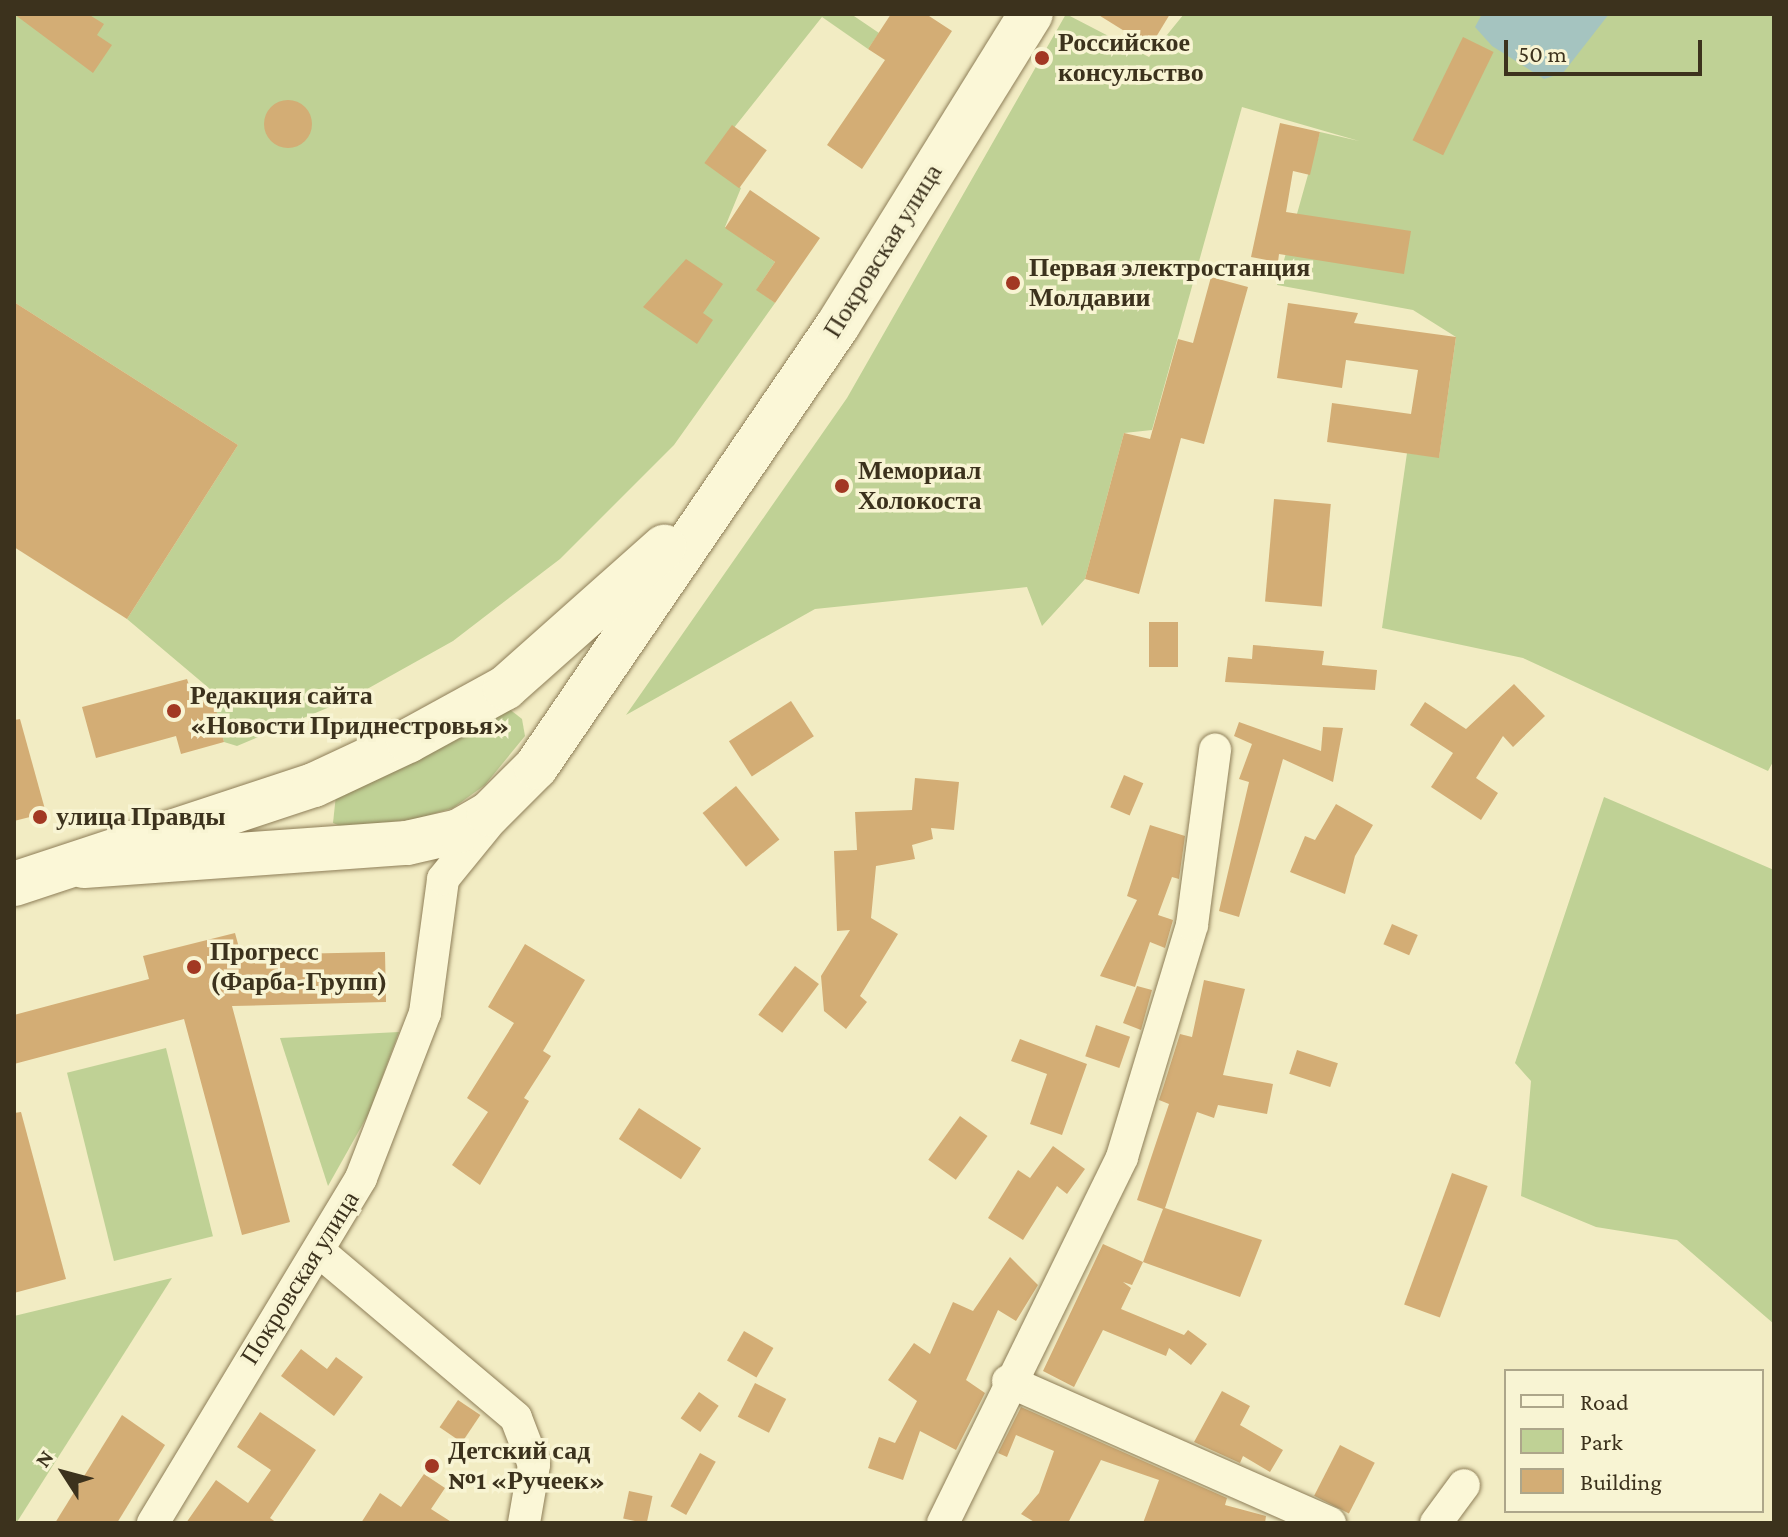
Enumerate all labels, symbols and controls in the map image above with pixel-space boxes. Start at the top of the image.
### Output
scale bar [1508,24,1706,74]
place label: Российское консульство [1058,27,1204,88]
text: 50 m [1518,40,1567,67]
marker: Российское консульство [1033,49,1051,67]
street label: Покровская улица [817,158,949,344]
place label: Первая электростанция Молдавии [1029,252,1310,314]
marker: Первая электростанция Молдавии [1004,274,1022,292]
place label: Мемориал Холокоста [858,455,981,516]
marker: Мемориал Холокоста [833,477,851,495]
place label: Редакция сайта «Новости Приднестровья» [190,680,509,742]
marker: Редакция сайта «Новости Приднестровья» [165,702,183,720]
place label: улица Правды [56,801,225,833]
marker: улица Правды [31,808,49,826]
place label: Прогресс (Фарба-Групп) [210,936,388,998]
marker: Прогресс (Фарба-Групп) [185,958,203,976]
street label: Покровская улица [234,1185,366,1371]
legend [1504,1369,1764,1513]
text: Road [1580,1388,1629,1415]
text: Park [1580,1428,1623,1455]
north arrow [24,1433,104,1513]
place label: Детский сад №1 «Ручеек» [448,1435,605,1496]
text: N [30,1445,59,1472]
marker: Детский сад №1 «Ручеек» [423,1457,441,1475]
text: Building [1580,1468,1662,1495]

